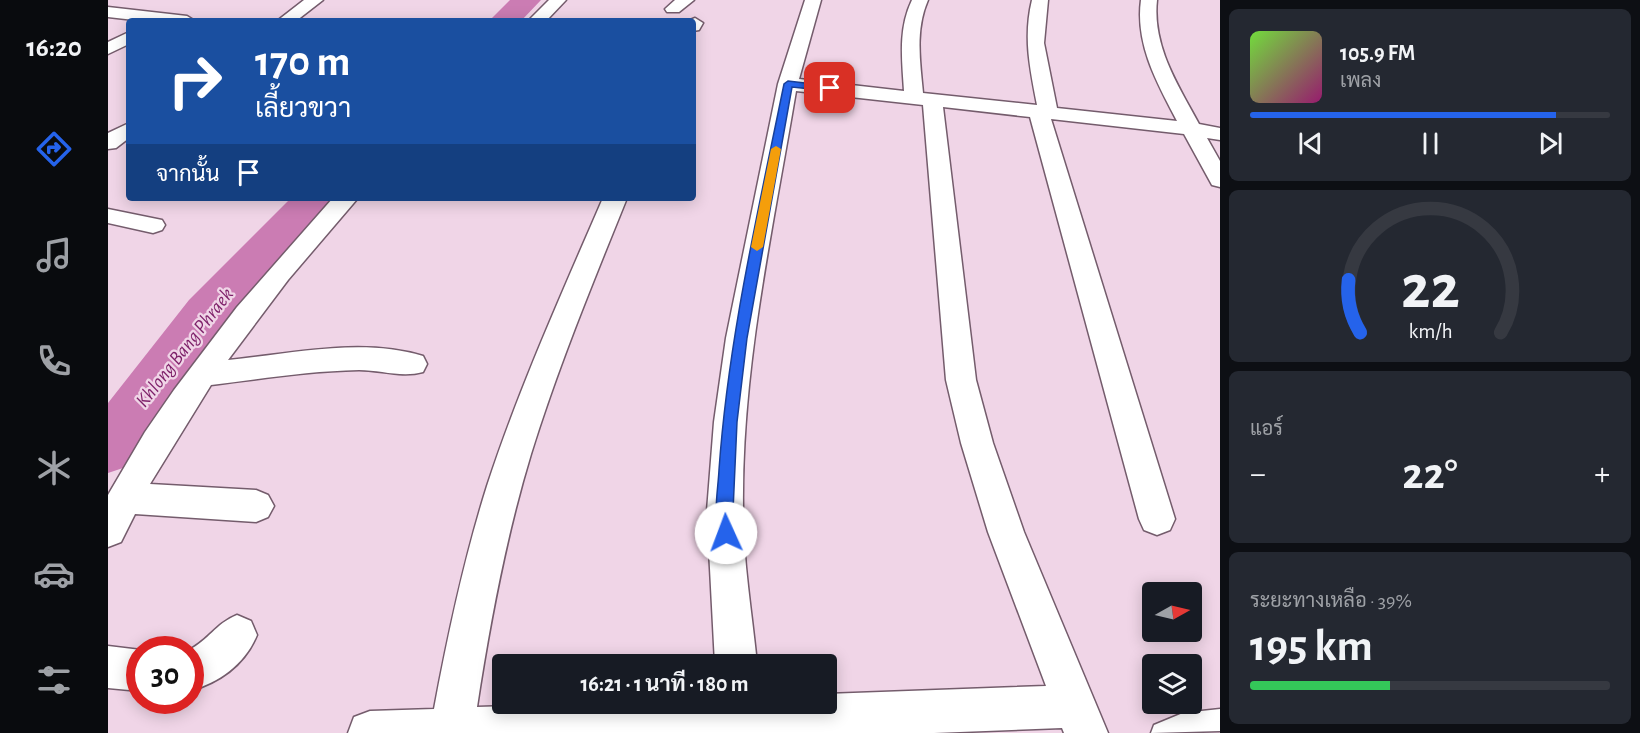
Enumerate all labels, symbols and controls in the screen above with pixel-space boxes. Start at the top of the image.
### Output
text: 16:20 [26,34,82,61]
text: 170 m [255,41,350,83]
icon: right [156,42,234,120]
text: 105.9 FM [1340,42,1415,64]
pin [804,62,855,113]
icon: arrive [813,71,846,104]
text: เพลง [1340,71,1381,91]
text: เลี้ยวขวา [255,95,351,122]
icon: previous [1294,127,1327,160]
icon: pause [1414,127,1447,160]
icon: next [1534,127,1567,160]
icon: directions [33,128,75,170]
icon: arrive [232,156,265,189]
text: จากนั้น [156,163,220,185]
icon: music [33,234,75,276]
text: 22 [1401,257,1459,319]
water label: Khlong Bang Phraek [132,284,237,411]
text: km/h [1408,321,1452,342]
icon: phone [33,340,75,382]
text: แอร์ [1250,419,1283,439]
icon: climate [33,447,75,489]
text: 22° [1402,452,1458,497]
text: − [1250,458,1266,491]
text: + [1594,458,1610,491]
position arrow [694,501,758,565]
icon: car [33,553,75,595]
north arrow [1142,582,1202,642]
map controls [1142,582,1202,714]
text: ระยะทางเหลือ · 39% [1250,591,1412,611]
text: 195 km [1250,624,1373,669]
speed limit sign: 30 [126,636,204,714]
button: layers [1142,654,1202,714]
icon: filters [33,659,75,701]
text: 16:21 · 1 นาที · 180 m [580,673,749,695]

